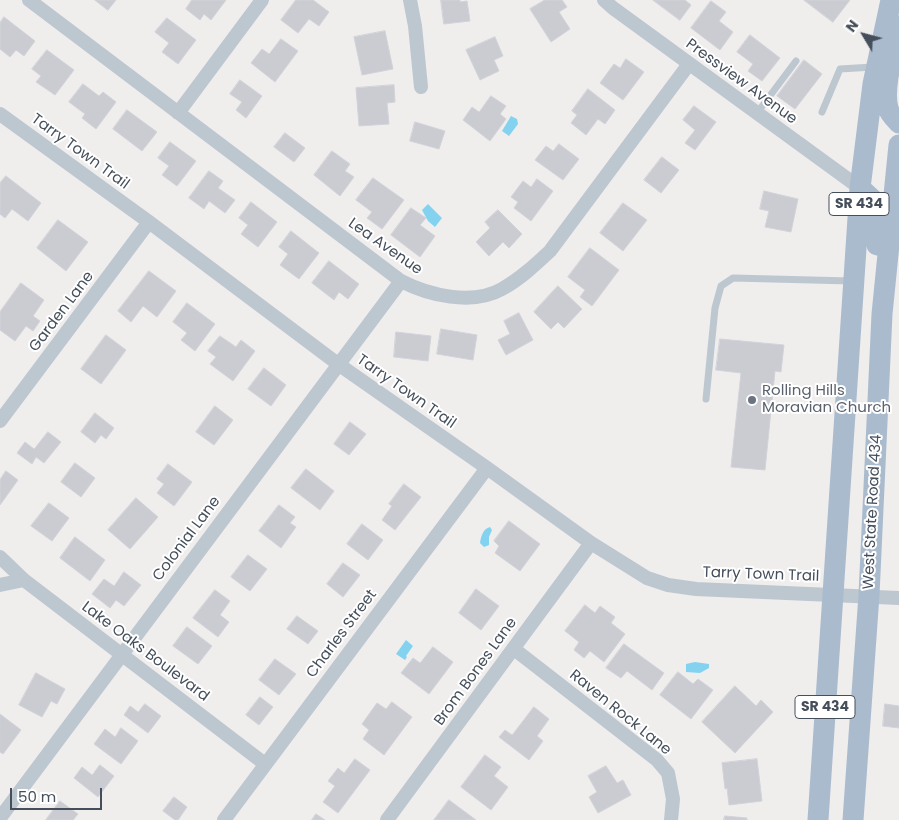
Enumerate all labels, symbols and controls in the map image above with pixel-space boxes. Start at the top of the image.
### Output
north arrow [839,10,889,60]
text: N [841,16,863,36]
street label: Pressview Avenue [682,36,800,128]
street label: Tarry Town Trail [27,110,133,194]
road number: SR 434 [829,192,889,215]
street label: Lea Avenue [345,215,425,279]
street label: Garden Lane [26,268,98,356]
street label: Tarry Town Trail [353,351,459,433]
place label: Rolling Hills Moravian Church [762,382,891,417]
marker: Rolling Hills Moravian Church [746,394,758,406]
street label: West State Road 434 [860,434,886,590]
street label: Colonial Lane [149,493,225,585]
street label: Tarry Town Trail [702,564,820,586]
street label: Charles Street [303,586,381,682]
street label: Lake Oaks Boulevard [78,598,212,706]
street label: Brom Bones Lane [431,615,521,729]
street label: Raven Rock Lane [566,666,674,760]
road number: SR 434 [795,696,855,719]
scale bar [12,778,105,810]
text: 50 m [18,786,56,807]

